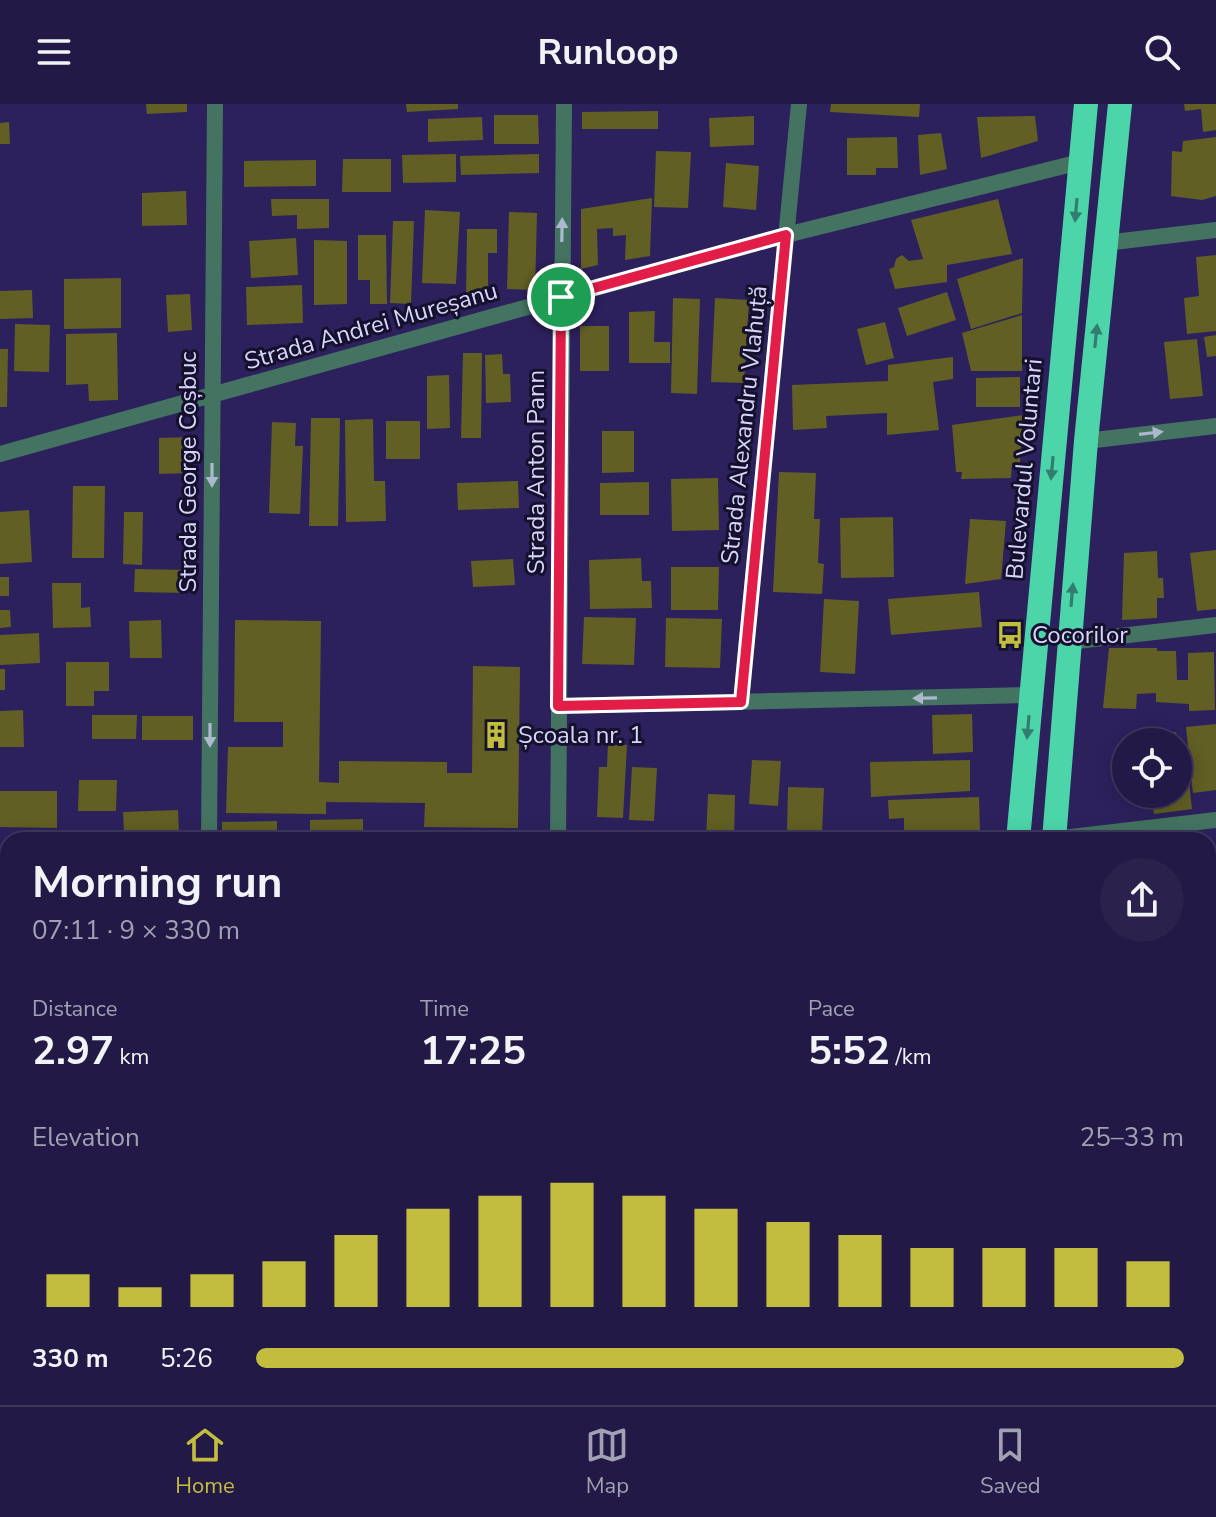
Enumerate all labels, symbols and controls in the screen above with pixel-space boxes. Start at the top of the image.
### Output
text: Runloop [538,28,678,77]
icon: menu [32,30,76,74]
icon: search [1140,30,1184,74]
one-way arrow [1069,197,1082,222]
one-way arrow [556,217,568,242]
pin [527,263,595,331]
street label: Strada Andrei Mureșanu [241,275,501,377]
icon: arrive [539,275,583,319]
street label: Strada Alexandru Vlahuță [713,284,775,566]
one-way arrow [1090,323,1103,348]
street label: Strada George Coșbuc [172,352,204,592]
street label: Bulevardul Voluntari [998,357,1050,581]
street label: Strada Anton Pann [520,370,552,574]
one-way arrow [1139,427,1164,440]
one-way arrow [1046,456,1059,481]
one-way arrow [206,463,218,488]
one-way arrow [1066,582,1079,607]
place label: Cocorilor [1032,619,1128,651]
bus stop icon: Cocorilor [995,620,1025,650]
one-way arrow [912,692,937,704]
one-way arrow [1022,715,1035,740]
place label: Școala nr. 1 [518,719,643,751]
building icon: Școala nr. 1 [481,720,511,750]
one-way arrow [204,723,216,748]
map controls [1112,728,1192,808]
button: locate [1112,728,1192,808]
text: Morning run [32,853,282,913]
button: share [1100,858,1184,942]
text: 07:11 · 9 × 330 m [32,913,240,948]
text: Distance [32,994,117,1024]
text: Time [420,994,469,1024]
text: Pace [808,994,855,1024]
text: 2.97 [32,1024,114,1078]
text: 17:25 [420,1024,526,1078]
text: 5:52 [808,1024,890,1078]
text: km [114,1042,149,1072]
text: /km [890,1042,932,1072]
text: Elevation [32,1120,140,1155]
text: 25–33 m [1080,1120,1184,1155]
text: 330 m [32,1341,109,1376]
text: 5:26 [160,1341,213,1376]
tab: Home [175,1423,235,1501]
tab: Map [585,1423,629,1501]
tab: Saved [980,1423,1041,1501]

